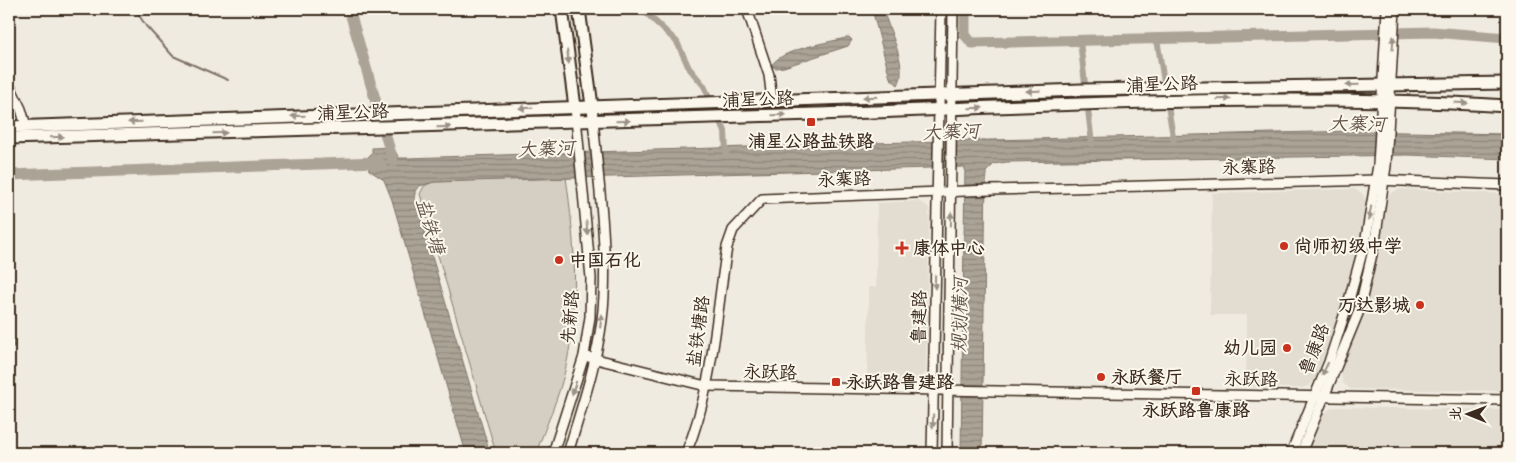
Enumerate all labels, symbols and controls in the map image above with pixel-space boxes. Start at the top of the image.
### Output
one-way arrow [1389,35,1397,51]
one-way arrow [565,49,573,65]
street label: 浦星公路 [1126,71,1198,96]
one-way arrow [1344,82,1360,90]
street label: 浦星公路 [722,86,794,111]
one-way arrow [1024,87,1040,95]
one-way arrow [862,93,878,101]
one-way arrow [1217,95,1233,103]
street label: 浦星公路 [317,99,389,124]
one-way arrow [1453,99,1469,107]
one-way arrow [968,103,984,111]
one-way arrow [518,105,534,113]
one-way arrow [771,111,787,119]
water label: 大寨河 [1328,111,1389,136]
one-way arrow [289,113,305,121]
one-way arrow [616,116,632,124]
marker: 浦星公路盐铁路 [805,116,817,128]
one-way arrow [127,118,143,126]
water label: 大寨河 [922,118,983,144]
one-way arrow [436,123,452,131]
one-way arrow [212,129,228,137]
place label: 浦星公路盐铁路 [748,129,874,152]
one-way arrow [50,133,66,141]
water label: 大寨河 [517,135,578,161]
street label: 永寨路 [1222,155,1276,178]
street label: 永寨路 [817,166,871,191]
water label: 盐铁塘 [412,195,451,259]
one-way arrow [1365,206,1373,222]
one-way arrow [948,210,956,226]
one-way arrow [583,220,591,236]
place label: 尚师初级中学 [1294,234,1402,257]
place label: 康体中心 [913,236,985,259]
marker: 尚师初级中学 [1278,240,1290,252]
marker: 康体中心 [895,241,909,255]
place label: 中国石化 [569,248,641,271]
marker: 中国石化 [553,254,565,266]
one-way arrow [931,274,939,290]
water label: 规划横河 [946,274,972,353]
street label: 先新路 [556,289,583,345]
street label: 鲁建路 [907,290,930,344]
place label: 万达影城 [1338,293,1410,316]
street label: 盐铁塘路 [681,294,714,368]
marker: 万达影城 [1414,299,1426,311]
one-way arrow [597,313,605,329]
street label: 鲁康路 [1293,319,1334,378]
place label: 幼儿园 [1223,336,1277,359]
marker: 幼儿园 [1281,342,1293,354]
street label: 永跃路 [743,360,797,383]
one-way arrow [1321,362,1330,377]
place label: 永跃餐厅 [1111,365,1183,388]
street label: 永跃路 [1224,367,1278,390]
place label: 永跃路鲁建路 [846,370,954,393]
marker: 永跃餐厅 [1095,371,1107,383]
marker: 永跃路鲁建路 [830,376,842,388]
one-way arrow [570,381,578,396]
marker: 永跃路鲁康路 [1190,385,1202,397]
north arrow [1444,390,1494,440]
place label: 永跃路鲁康路 [1142,398,1250,421]
text: 北 [1446,407,1464,421]
one-way arrow [929,414,937,430]

